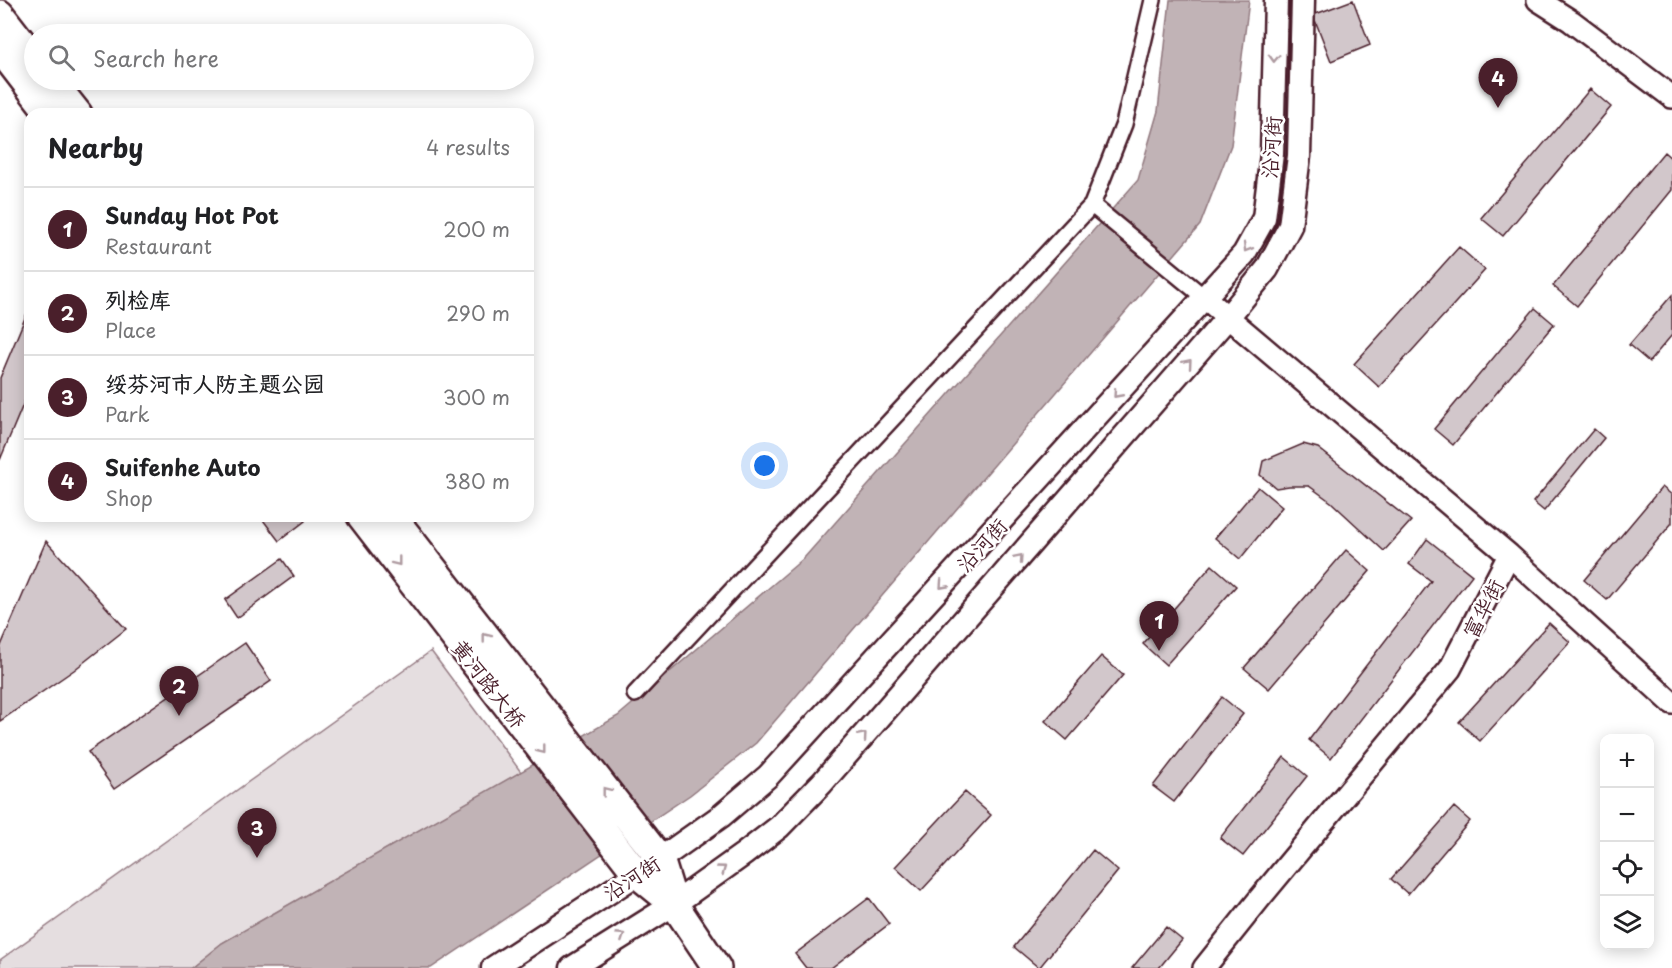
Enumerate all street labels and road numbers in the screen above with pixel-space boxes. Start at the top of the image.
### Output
street label: 沿河街 [1252,114,1288,180]
street label: 沿河街 [948,510,1014,578]
street label: 富华街 [1453,573,1511,643]
street label: 黄河路大桥 [445,632,535,734]
street label: 沿河街 [596,846,666,908]

